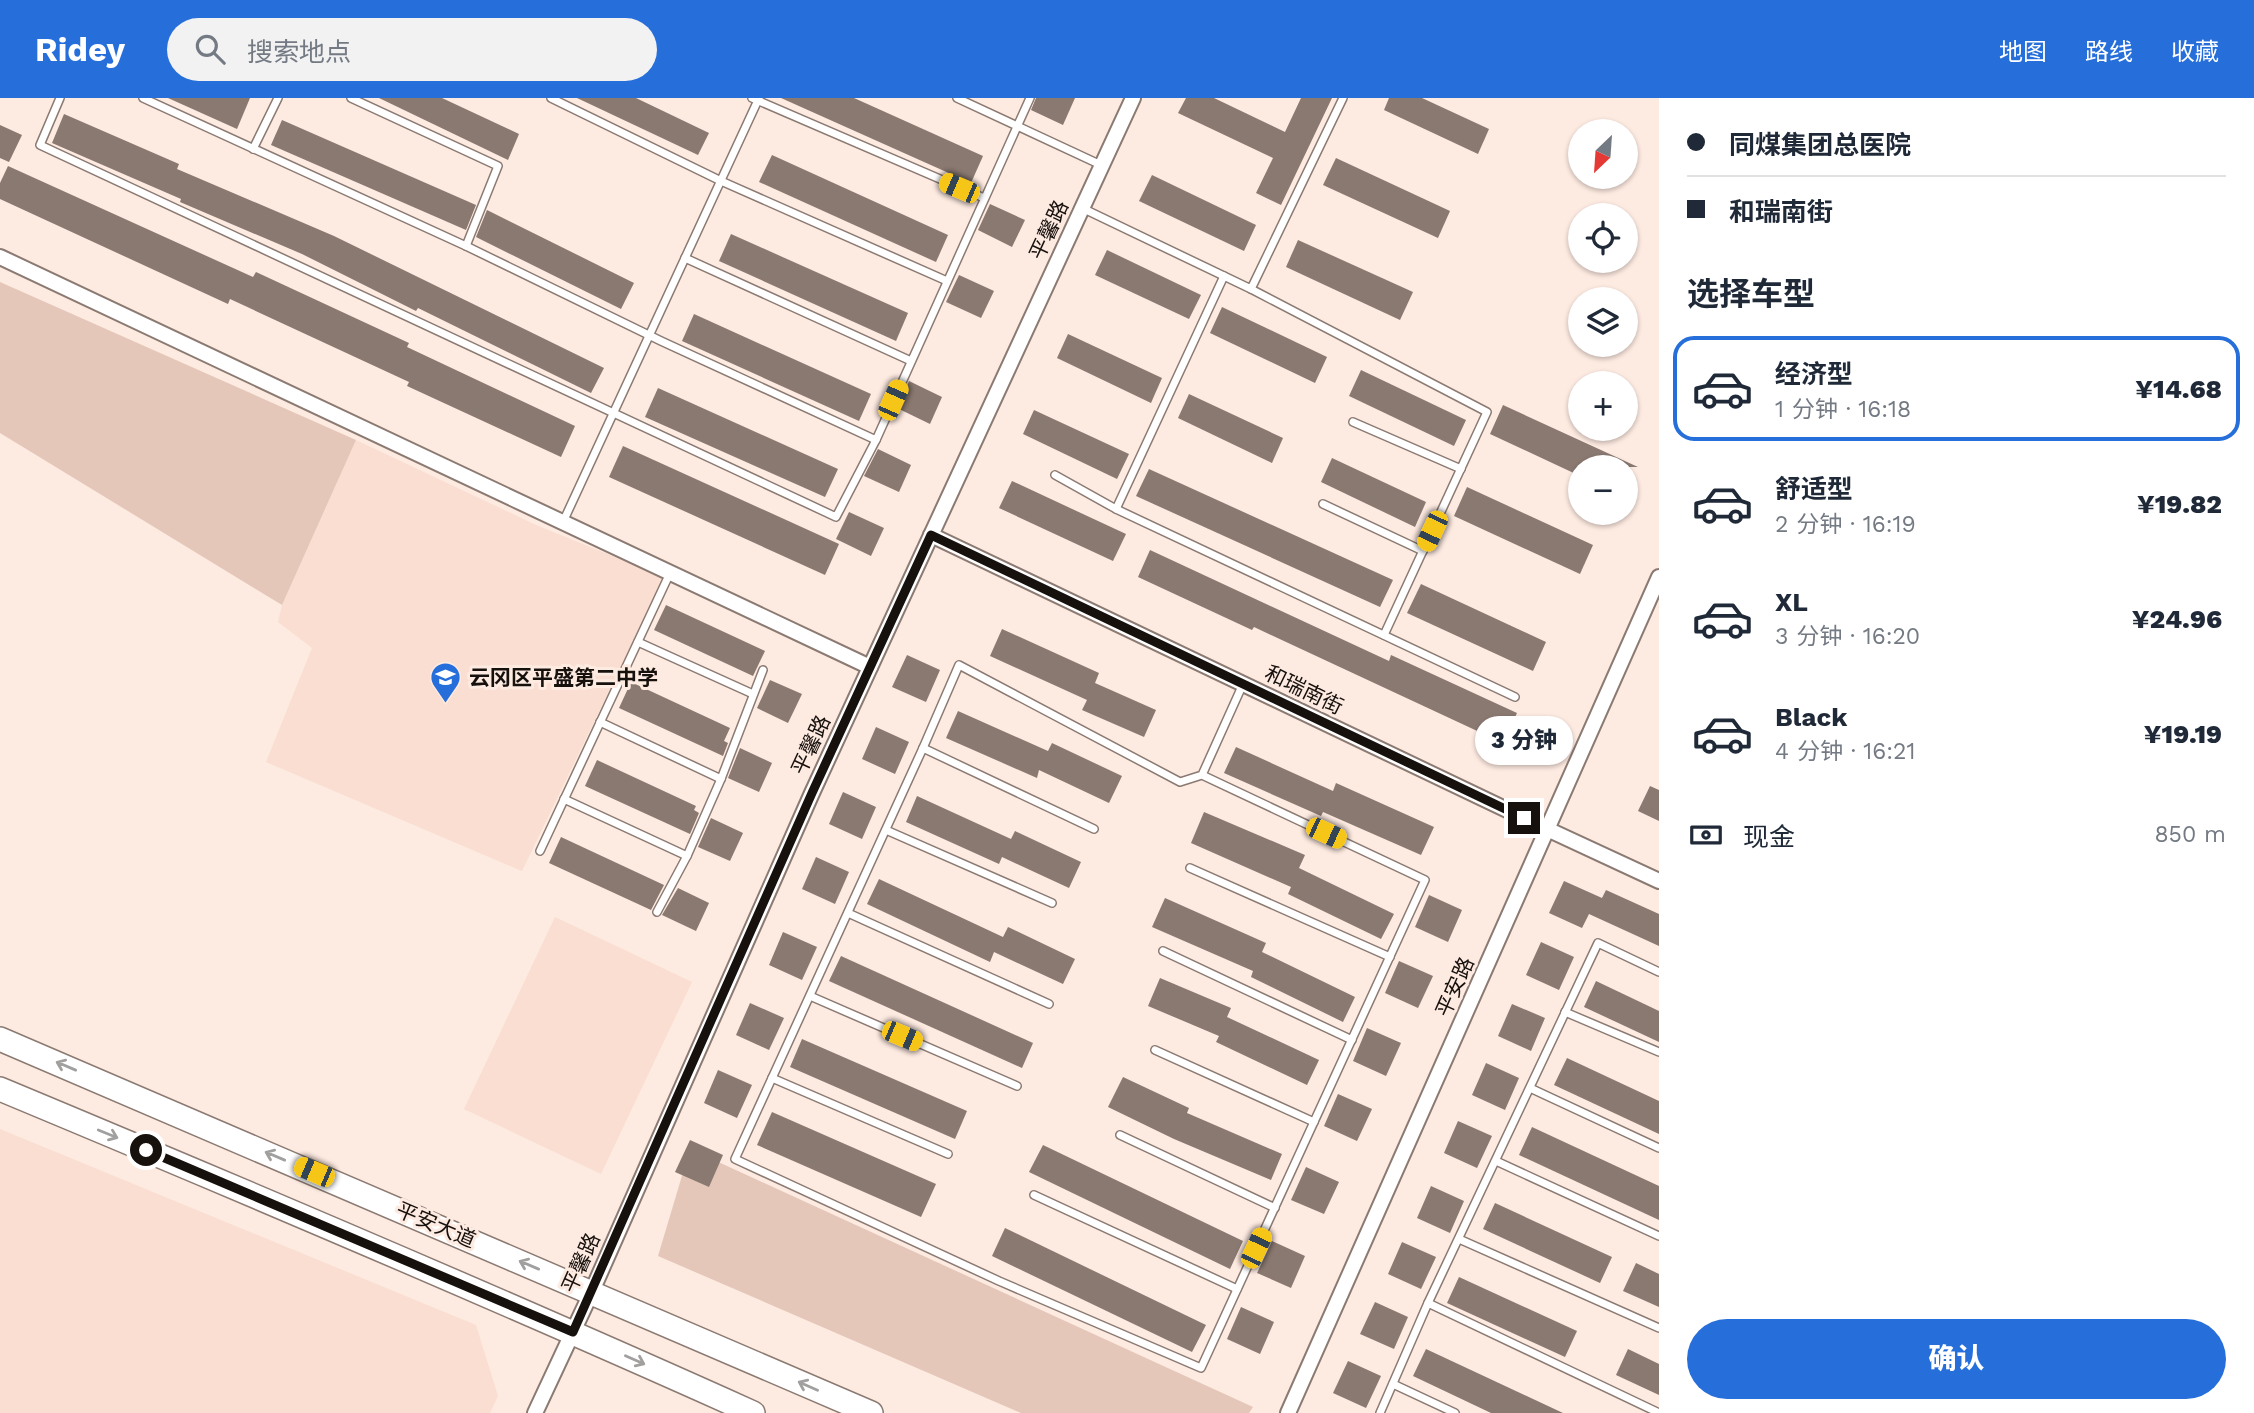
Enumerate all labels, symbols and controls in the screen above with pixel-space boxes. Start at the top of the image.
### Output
search box [167,18,657,81]
text: Ridey [35,30,125,69]
icon: search [191,30,229,68]
text: 搜索地点 [247,37,351,67]
text: 地图 [1999,38,2047,66]
text: 路线 [2085,38,2133,66]
text: 收藏 [2171,38,2219,66]
north arrow [1568,119,1638,189]
map controls [1568,119,1638,525]
text: 同煤集团总医院 [1729,130,1911,160]
car [936,170,983,206]
street label: 平馨路 [1024,196,1073,264]
text: 和瑞南街 [1729,197,1833,227]
button: locate [1568,203,1638,273]
text: 选择车型 [1687,275,1815,313]
button: layers [1568,287,1638,357]
icon: car [1691,357,1754,420]
text: 经济型 [1775,359,1853,389]
button: + [1568,371,1638,441]
text: ¥14.68 [2135,374,2222,404]
car [875,377,912,423]
text: 1 分钟 · 16:18 [1775,396,1911,423]
button: − [1568,455,1638,525]
icon: car [1691,472,1754,535]
text: 舒适型 [1775,474,1853,504]
text: ¥19.82 [2137,489,2222,519]
car [1414,508,1451,554]
text: 2 分钟 · 16:19 [1775,511,1916,538]
icon: car [1691,587,1754,650]
text: XL [1775,587,1808,617]
text: ¥24.96 [2132,604,2222,634]
text: 3 分钟 · 16:20 [1775,623,1920,650]
street label: 和瑞南街 [1261,660,1347,719]
school or university icon: 云冈区平盛第二中学 [429,661,463,705]
place label: 云冈区平盛第二中学 [469,665,658,690]
icon: car [1691,702,1754,765]
text: Black [1775,702,1847,732]
street label: 平馨路 [786,711,835,779]
callout: 3 分钟 [1475,716,1573,766]
text: ¥19.19 [2144,719,2222,749]
text: 3 分钟 [1491,727,1557,754]
text: 4 分钟 · 16:21 [1775,738,1915,765]
route end [1508,802,1540,834]
car [1303,815,1350,851]
icon: cash [1687,816,1725,854]
text: 850 m [2154,821,2226,848]
text: 现金 [1743,822,1795,852]
street label: 平安路 [1430,953,1479,1021]
car [879,1018,926,1054]
one-way arrow [55,1059,77,1072]
one-way arrow [97,1129,119,1142]
route start [130,1134,162,1166]
one-way arrow [264,1149,286,1162]
car [291,1154,338,1190]
street label: 平安大道 [393,1197,480,1252]
car [1238,1225,1275,1271]
street label: 平馨路 [556,1229,605,1297]
one-way arrow [519,1257,540,1270]
button: 确认 [1687,1319,2226,1399]
one-way arrow [624,1354,645,1367]
one-way arrow [798,1379,819,1392]

